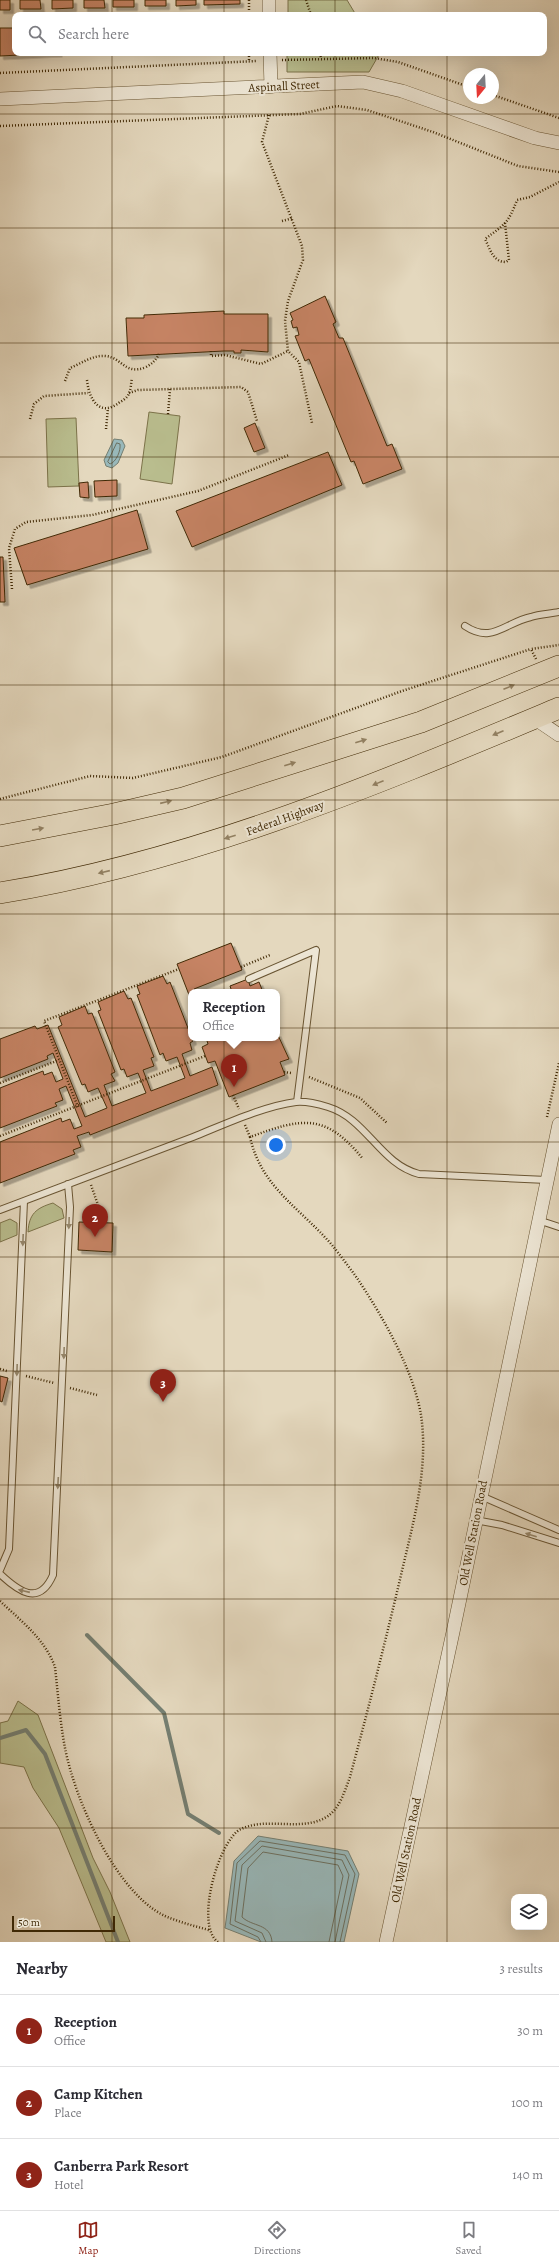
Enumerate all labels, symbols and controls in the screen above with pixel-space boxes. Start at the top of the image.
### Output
search box [12,12,547,56]
icon: search [26,23,48,45]
text: Search here [58,24,129,44]
north arrow [463,68,499,104]
street label: Aspinall Street [247,76,320,96]
one-way arrow [503,684,514,690]
one-way arrow [493,730,504,736]
one-way arrow [355,738,367,744]
one-way arrow [284,761,296,767]
one-way arrow [371,780,383,786]
street label: Federal Highway [244,796,327,839]
one-way arrow [159,798,172,804]
one-way arrow [32,826,45,832]
one-way arrow [223,834,235,840]
one-way arrow [98,869,111,875]
popup [188,989,280,1041]
text: Reception [203,997,265,1017]
text: Office [203,1017,234,1034]
pin: 1 [221,1054,247,1087]
your location [266,1135,286,1155]
pin: 2 [82,1204,108,1237]
one-way arrow [66,1217,72,1230]
one-way arrow [19,1234,26,1246]
one-way arrow [60,1347,67,1359]
one-way arrow [14,1364,20,1377]
pin: 3 [150,1369,176,1402]
one-way arrow [55,1477,61,1490]
street label: Old Well Station Road [455,1478,491,1587]
one-way arrow [524,1531,536,1537]
one-way arrow [17,1588,30,1594]
street label: Old Well Station Road [387,1795,425,1904]
map controls [511,1894,547,1930]
button: layers [511,1894,547,1930]
scale bar [12,1914,115,1933]
text: 50 m [18,1915,40,1930]
text: Nearby [16,1957,67,1980]
text: 3 results [499,1960,543,1977]
text: Reception [54,2012,117,2032]
text: 1 [27,2022,31,2039]
text: 30 m [517,2022,543,2039]
text: Office [54,2032,86,2049]
text: Camp Kitchen [54,2084,143,2104]
text: 2 [26,2094,32,2111]
text: 100 m [511,2094,543,2111]
text: Place [54,2104,82,2121]
text: Canberra Park Resort [54,2156,189,2176]
text: 3 [26,2166,32,2183]
text: 140 m [512,2166,543,2183]
text: Hotel [54,2176,83,2193]
tab: Map [77,2219,99,2258]
tab: Directions [254,2219,301,2258]
tab: Saved [456,2219,482,2258]

